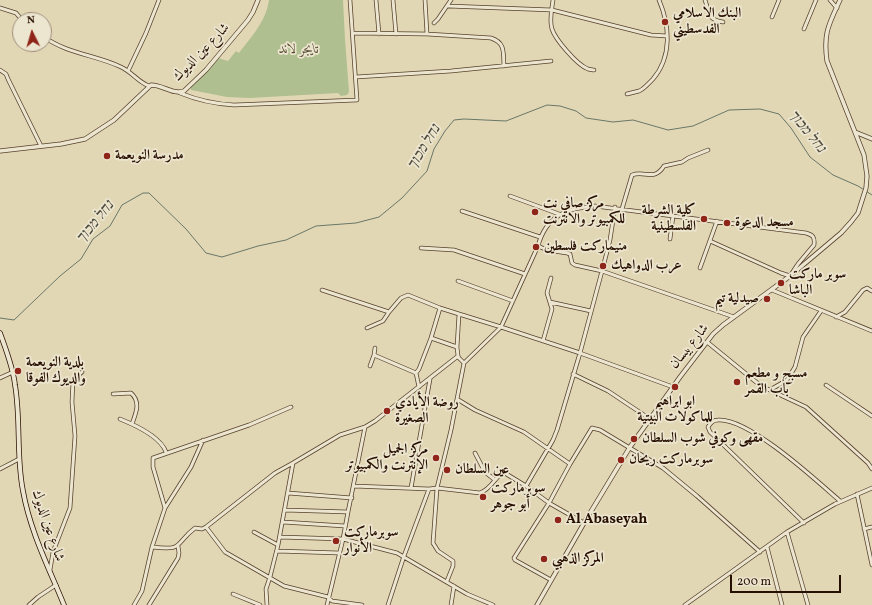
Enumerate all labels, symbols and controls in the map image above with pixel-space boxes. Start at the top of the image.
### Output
place label: البنك الاسلامي الفدسطيني [673,6,741,38]
north arrow [12,12,52,52]
text: N [26,13,36,28]
marker: البنك الاسلامي الفدسطيني [660,17,670,27]
street label: شارع عين الديوك [170,20,234,86]
park label: تايجر لاند [279,42,319,58]
water label: נחל מכוך [783,107,829,157]
water label: נחל מכוך [404,122,446,174]
place label: مدرسة النويعمة [115,148,184,164]
marker: مدرسة النويعمة [102,151,112,161]
place label: مركز صافي نت للكمبيوتر والانترنت [543,196,625,228]
water label: נחל מכוך [73,198,119,248]
place label: كلية الشرطة الفلسطينية [642,203,696,236]
marker: مركز صافي نت للكمبيوتر والانترنت [530,207,540,217]
marker: كلية الشرطة الفلسطينية [699,214,709,224]
place label: مسجد الدعوة [735,215,794,231]
marker: مسجد الدعوة [722,218,732,228]
place label: منيماركت فلسطين [544,239,627,255]
marker: منيماركت فلسطين [531,242,541,252]
place label: عرب الدواهيك [611,258,682,274]
marker: عرب الدواهيك [598,261,608,271]
place label: سوبر ماركت الباشا [789,267,846,300]
marker: سوبر ماركت الباشا [776,278,786,288]
place label: صيدلية تيم [715,291,759,307]
marker: صيدلية تيم [762,294,772,304]
street label: شارع بيسان [667,321,713,373]
place label: بلدية النويعمة والديوك الفوقا [26,355,86,388]
marker: بلدية النويعمة والديوك الفوقا [13,366,23,376]
place label: مسبح و مطعم باب القمر [745,366,808,398]
marker: مسبح و مطعم باب القمر [732,377,742,387]
marker: ابو ابراهيم للماكولات البيتية [670,382,680,392]
place label: ابو ابراهيم للماكولات البيتية [637,394,713,426]
place label: روضة الأيادي الصغيرة [395,395,459,428]
marker: روضة الأيادي الصغيرة [382,406,392,416]
place label: مقهى وكوفي شوب السلطان [642,431,763,447]
marker: مقهى وكوفي شوب السلطان [629,434,639,444]
place label: مركز الجميل الإنترنت والكمبيوتر [346,442,428,474]
place label: سوبرماركت ريحان [629,452,713,468]
marker: مركز الجميل الإنترنت والكمبيوتر [431,453,441,463]
marker: سوبرماركت ريحان [616,455,626,465]
place label: عين السلطان [455,462,509,478]
marker: عين السلطان [442,465,452,475]
place label: سوبرماركت أبو جوهر [491,481,545,514]
street label: شارع عين الديوك [27,488,67,564]
marker: سوبرماركت أبو جوهر [478,492,488,502]
place label: Al Abaseyah [566,512,647,528]
marker: Al Abaseyah [553,515,563,525]
place label: سوبرماركت الأنوار [344,525,398,558]
marker: سوبرماركت الأنوار [331,536,341,546]
place label: المركز الذهبي [552,551,604,567]
marker: المركز الذهبي [539,554,549,564]
scale bar [732,567,843,593]
text: 200 m [737,574,771,590]

